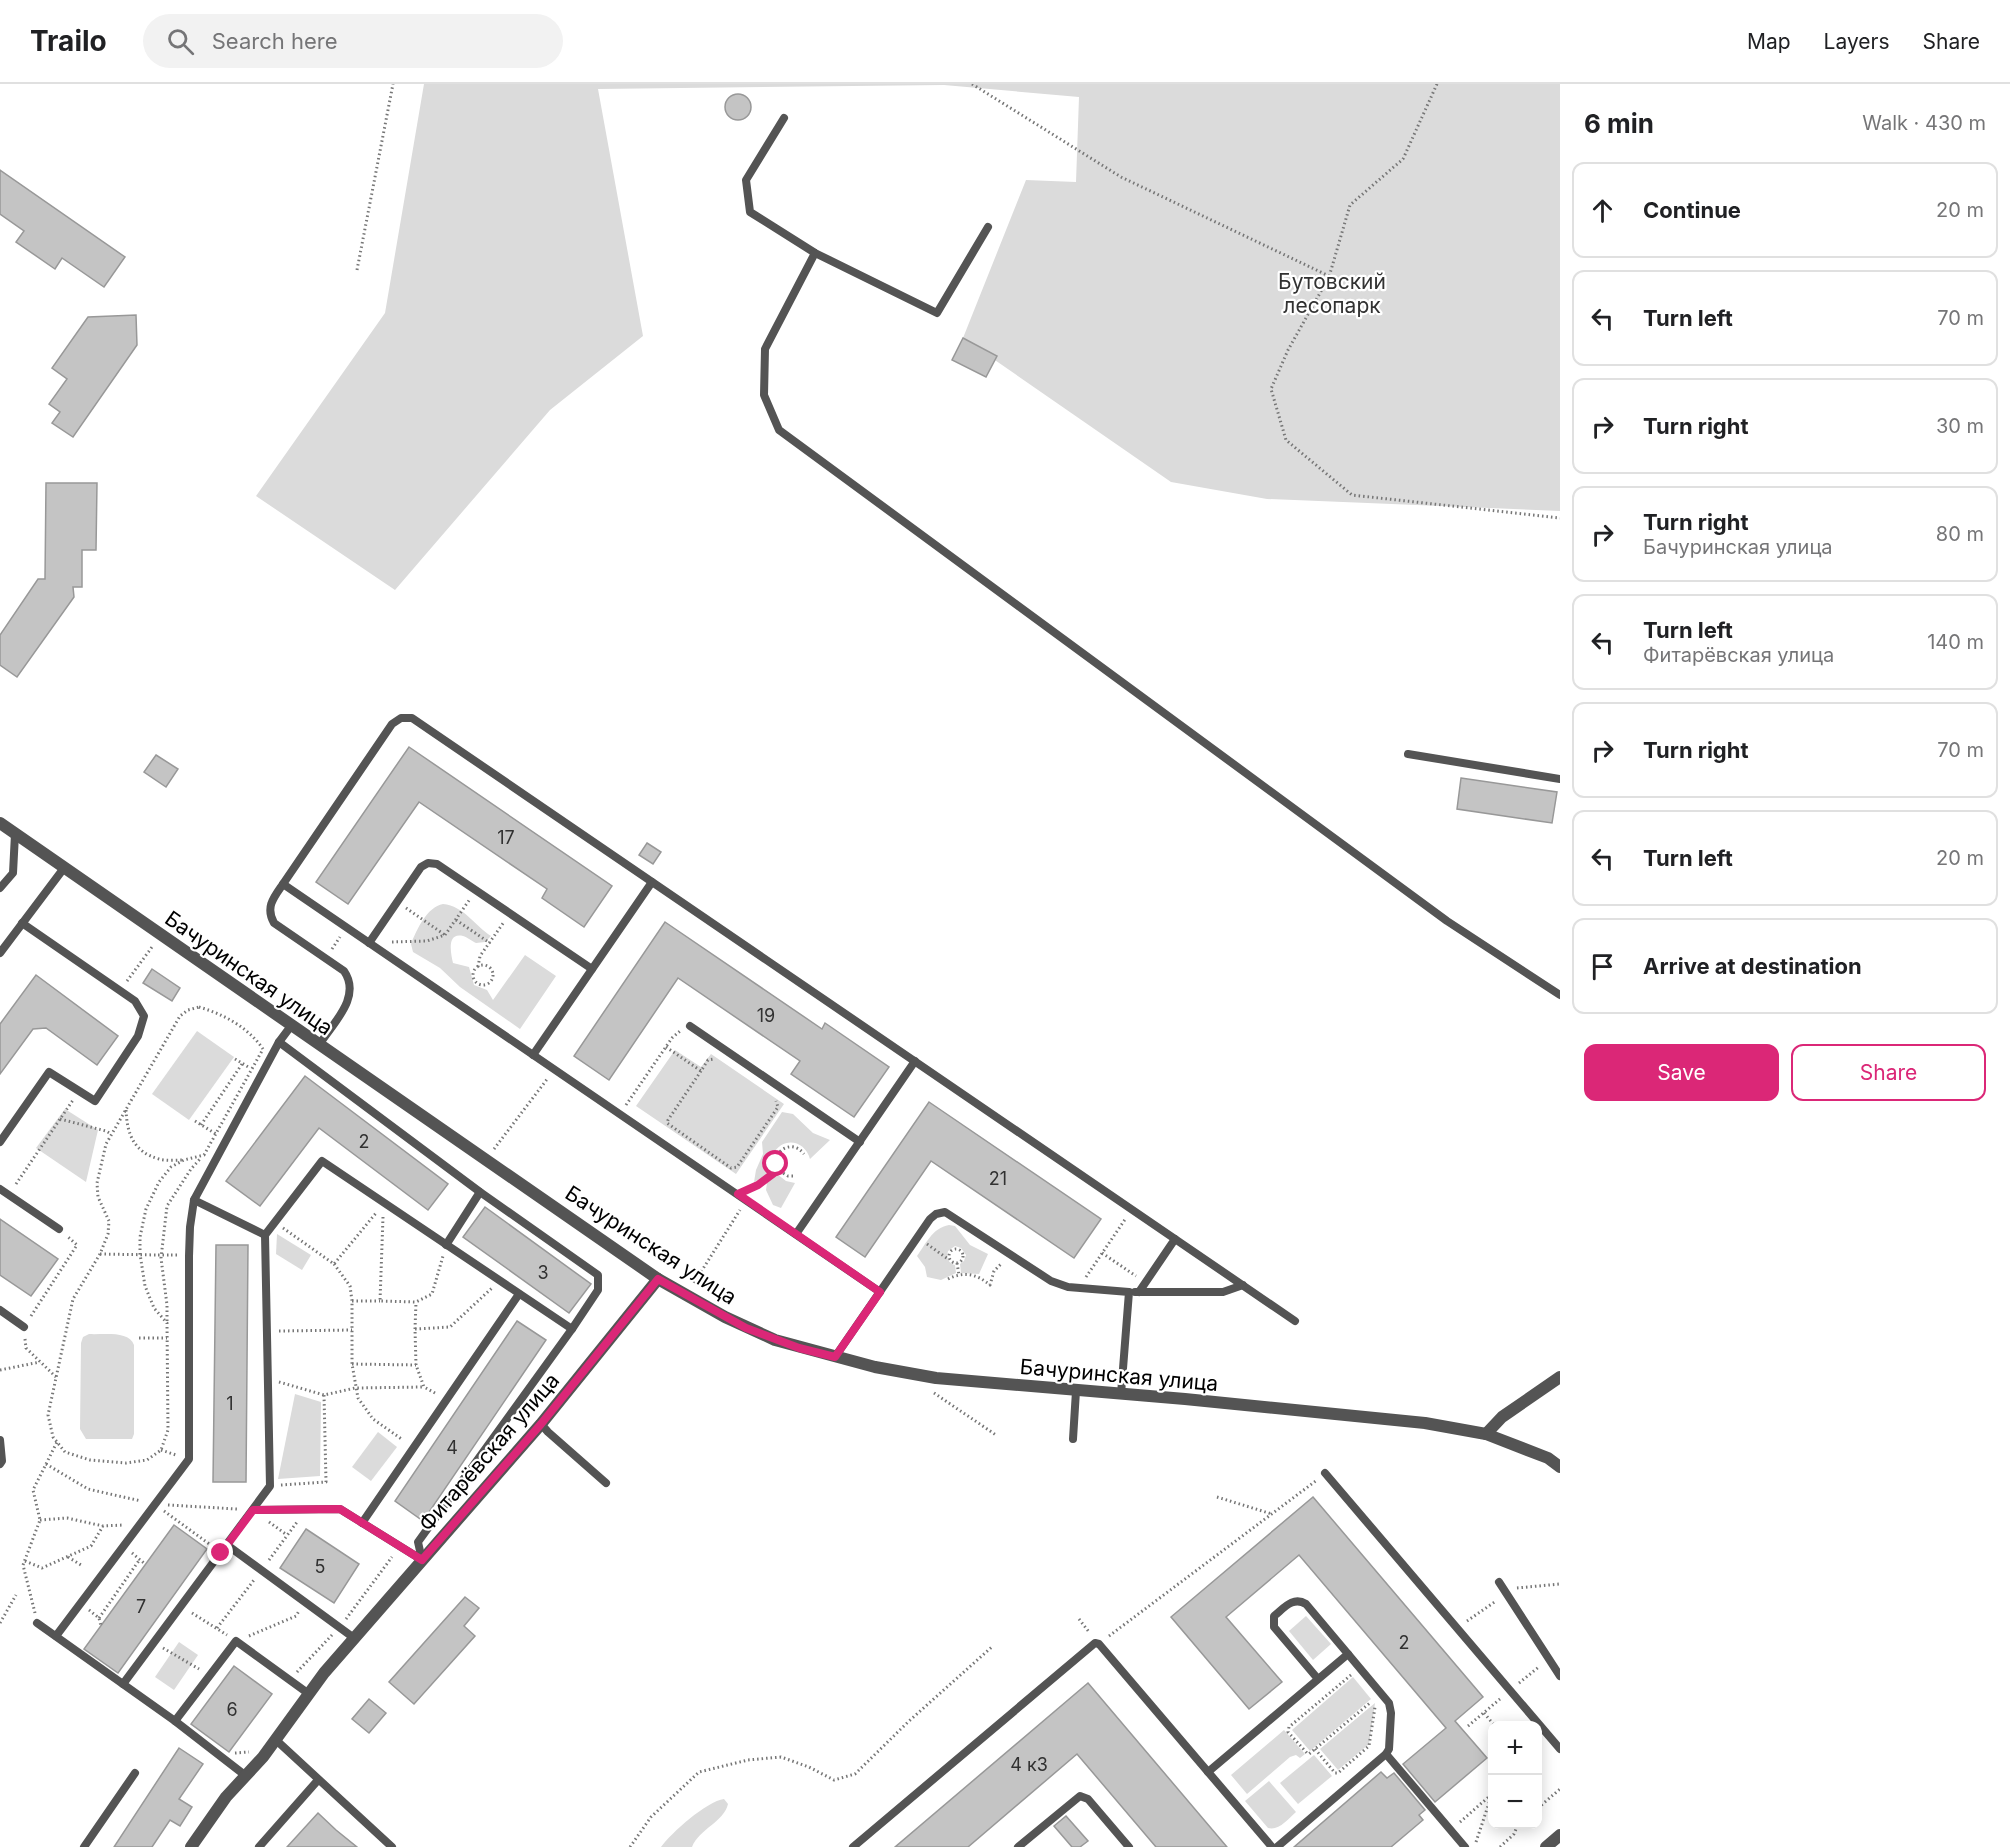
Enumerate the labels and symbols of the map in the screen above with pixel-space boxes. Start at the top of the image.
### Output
park label: Бутовский лесопарк [1278,269,1386,318]
house number: 17 [497,827,515,848]
street label: Бачуринская улица [160,906,338,1040]
house number: 19 [757,1005,775,1026]
house number: 2 [359,1131,369,1152]
route start [762,1150,788,1176]
house number: 21 [989,1168,1007,1189]
street label: Бачуринская улица [561,1180,741,1310]
house number: 3 [537,1262,549,1283]
street label: Бачуринская улица [1019,1354,1219,1396]
street label: Фитарёвская улица [414,1368,564,1536]
house number: 1 [226,1393,234,1414]
house number: 4 [446,1437,458,1458]
route end [207,1539,233,1565]
house number: 5 [315,1556,325,1577]
house number: 7 [136,1596,146,1617]
house number: 2 [1399,1632,1409,1653]
house number: 6 [226,1699,238,1720]
house number: 4 к3 [1010,1754,1048,1775]

